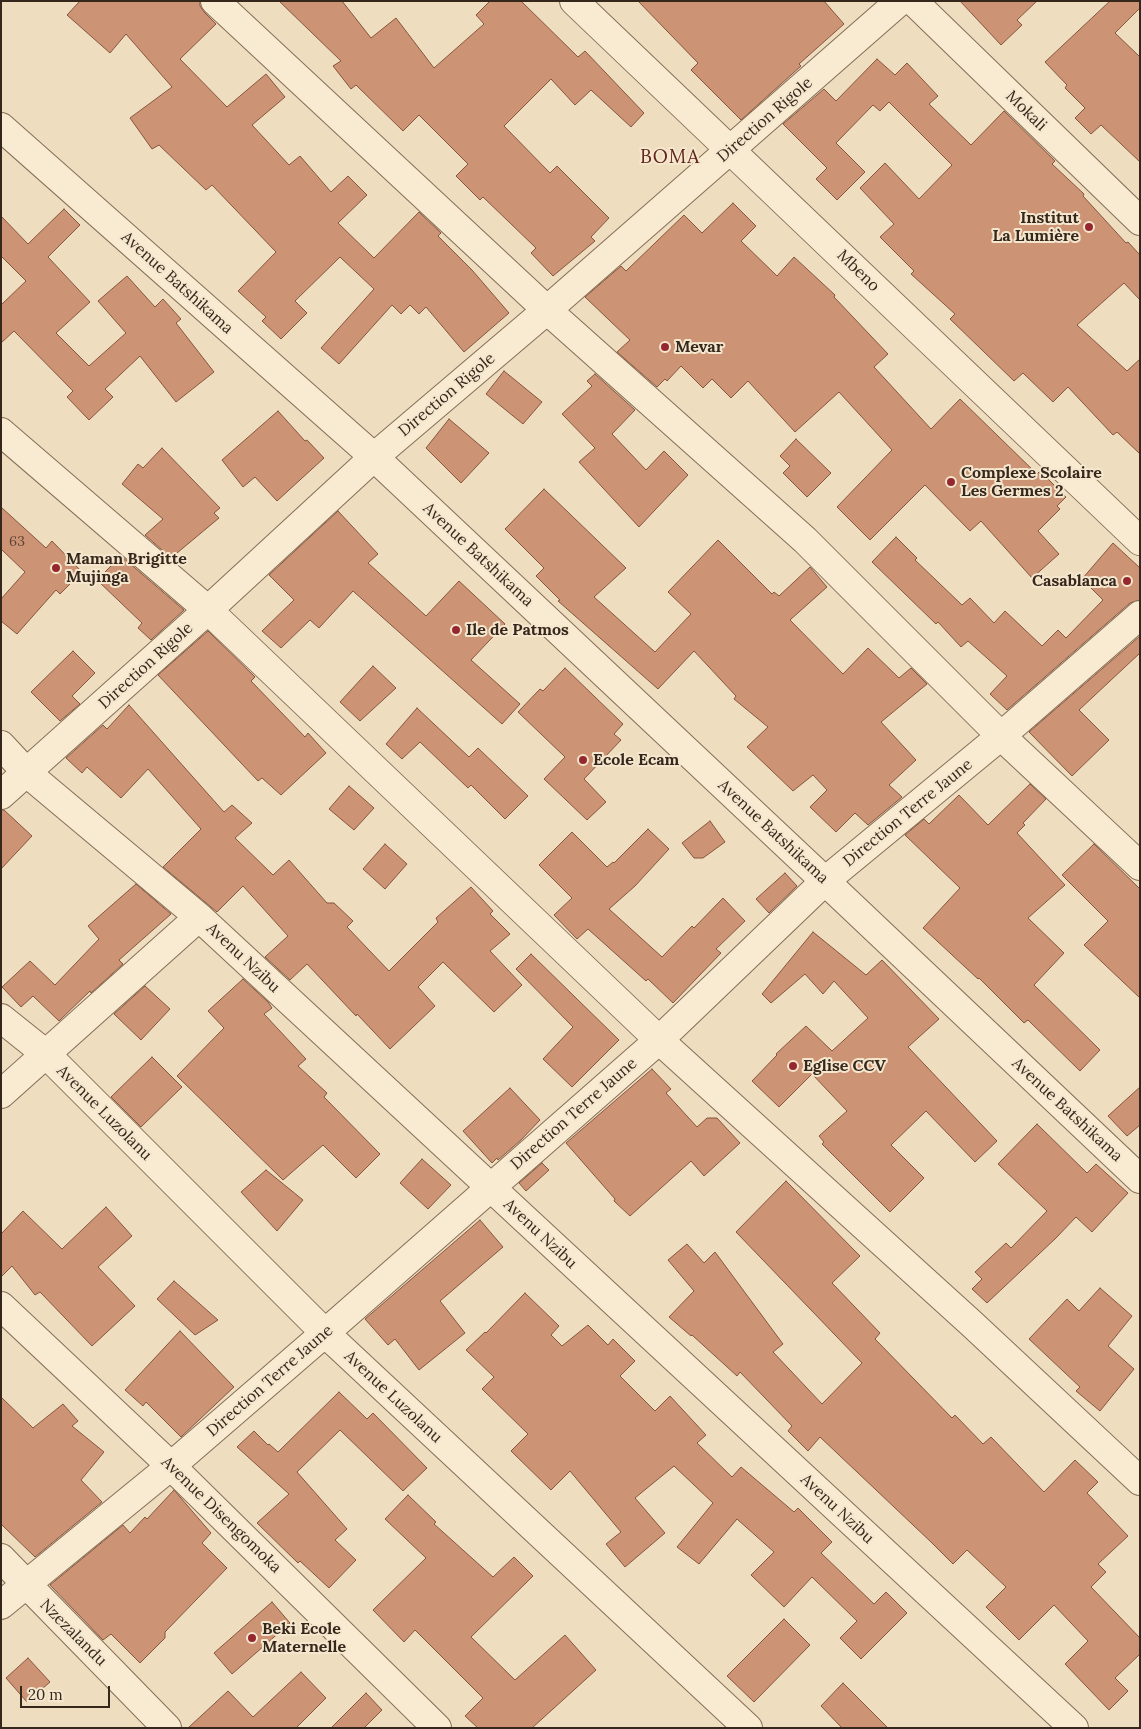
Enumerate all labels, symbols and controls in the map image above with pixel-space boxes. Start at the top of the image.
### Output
street label: Direction Rigole [713,73,817,167]
street label: Mokali [1001,87,1051,135]
district label: BOMA [639,147,701,169]
place label: Institut La Lumière [993,208,1079,246]
marker: Institut La Lumière [1083,221,1095,233]
street label: Avenue Batshikama [117,228,237,338]
street label: Mbeno [833,246,883,296]
place label: Mevar [675,337,723,357]
marker: Mevar [659,341,671,353]
street label: Direction Rigole [395,349,499,441]
place label: Complexe Scolaire Les Germes 2 [961,463,1102,501]
marker: Complexe Scolaire Les Germes 2 [945,476,957,488]
street label: Avenue Batshikama [419,499,537,611]
house number: 63 [9,534,25,550]
place label: Maman Brigitte Mujinga [66,549,187,587]
marker: Maman Brigitte Mujinga [50,562,62,574]
place label: Casablanca [1032,571,1117,591]
marker: Casablanca [1121,575,1133,587]
street label: Direction Rigole [95,619,197,713]
place label: Ile de Patmos [466,620,569,640]
marker: Ile de Patmos [450,624,462,636]
place label: Ecole Ecam [593,750,679,770]
marker: Ecole Ecam [577,754,589,766]
street label: Direction Terre Jaune [839,755,977,871]
street label: Avenue Batshikama [714,776,832,888]
street label: Avenu Nzibu [202,919,284,997]
street label: Direction Terre Jaune [507,1054,641,1174]
street label: Avenue Batshikama [1008,1054,1126,1166]
place label: Eglise CCV [803,1056,886,1076]
marker: Eglise CCV [787,1060,799,1072]
street label: Avenue Luzolanu [52,1061,156,1165]
street label: Avenu Nzibu [499,1195,581,1273]
street label: Direction Terre Jaune [203,1321,337,1441]
street label: Avenue Luzolanu [340,1347,446,1447]
street label: Avenue Disengomoka [157,1453,285,1577]
street label: Avenu Nzibu [796,1470,878,1548]
street label: Nzezalandu [36,1596,110,1670]
place label: Beki Ecole Maternelle [262,1619,346,1657]
marker: Beki Ecole Maternelle [246,1632,258,1644]
scale bar [22,1676,112,1708]
text: 20 m [28,1685,63,1704]

